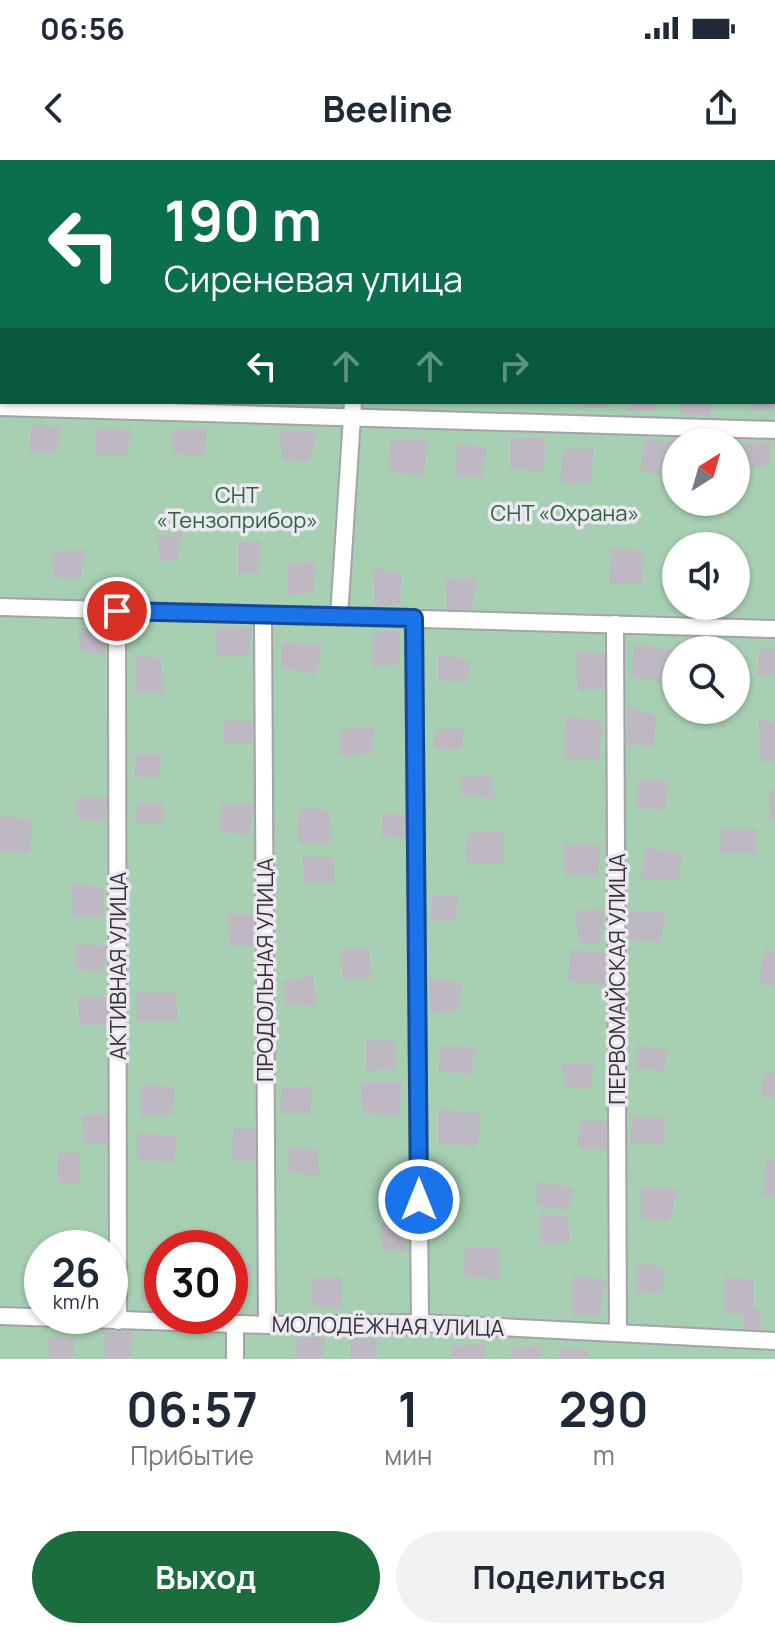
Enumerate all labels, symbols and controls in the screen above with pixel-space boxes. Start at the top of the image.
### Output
text: 06:56 [40,8,125,49]
text: Beeline [322,84,453,133]
icon: back [32,86,76,130]
icon: share [699,86,743,130]
text: 190 m [164,181,322,258]
icon: left [32,192,136,296]
text: Сиреневая улица [164,254,463,303]
icon: left [240,344,284,388]
icon: ahead [324,344,368,388]
icon: ahead [408,344,452,388]
icon: right [492,344,536,388]
north arrow [662,428,750,516]
map controls [662,428,750,724]
park label: СНТ «Тензоприбор» [156,480,318,535]
park label: СНТ «Охрана» [491,498,639,528]
button: sound [662,532,750,620]
pin [83,577,151,645]
icon: arrive [95,589,139,633]
button: search [662,636,750,724]
street label: ПЕРВОМАЙСКАЯ УЛИЦА [602,853,632,1105]
street label: ПРОДОЛЬНАЯ УЛИЦА [250,858,280,1082]
street label: АКТИВНАЯ УЛИЦА [103,872,133,1060]
position arrow [377,1158,461,1242]
speed limit sign: 30 [144,1230,248,1334]
text: 26 [52,1244,100,1299]
text: km/h [53,1288,99,1315]
street label: МОЛОДЁЖНАЯ УЛИЦА [271,1309,505,1343]
text: 06:57 [126,1376,258,1441]
text: 1 [398,1376,419,1441]
text: 290 [559,1376,649,1441]
text: Прибытие [130,1437,254,1473]
text: мин [384,1437,432,1473]
text: m [593,1437,615,1473]
button: Выход [32,1531,380,1623]
button: Поделиться [396,1531,743,1623]

